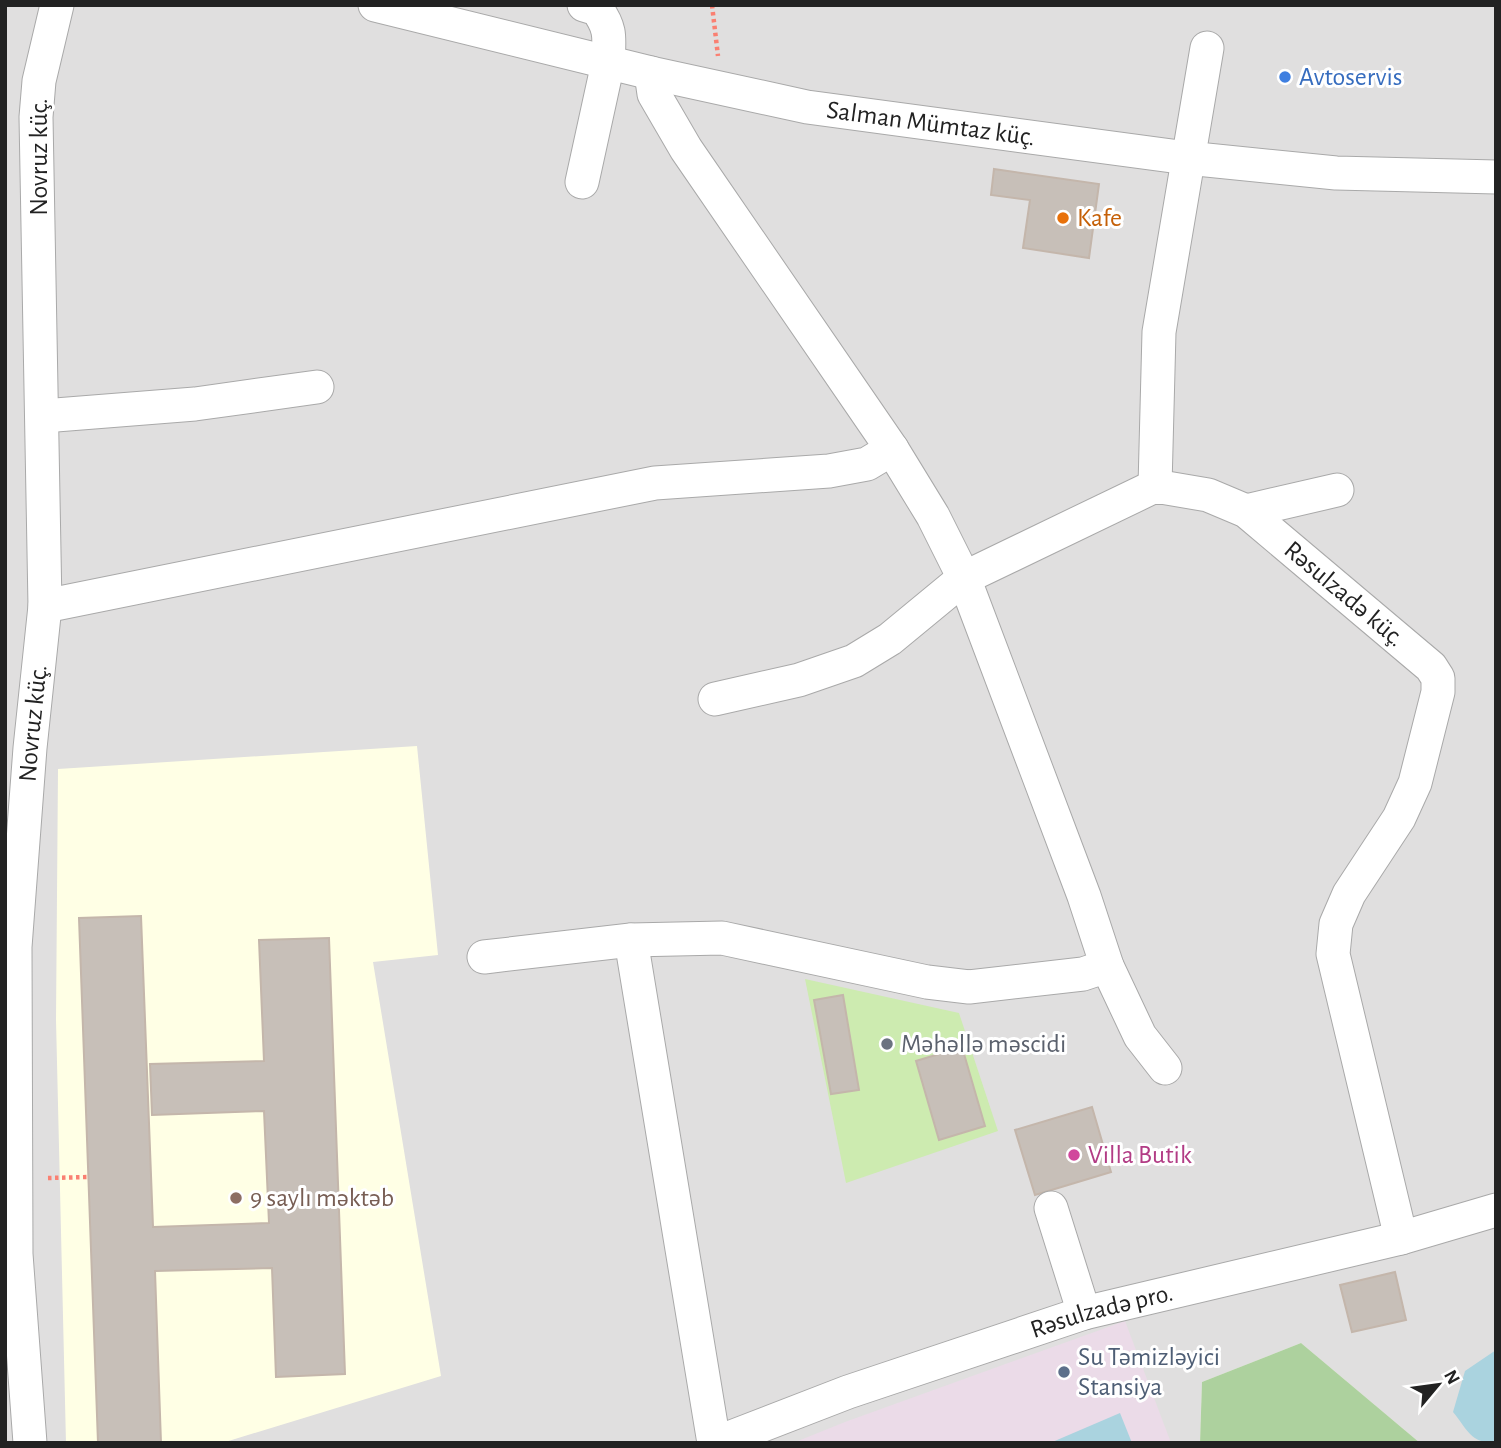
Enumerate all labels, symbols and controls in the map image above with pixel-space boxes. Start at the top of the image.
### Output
place label: Avtoservis [1299,64,1402,90]
marker: Avtoservis [1277,69,1293,85]
street label: Salman Mümtaz küç. [825,97,1037,150]
street label: Novruz küç. [26,98,52,216]
place label: Kafe [1077,205,1122,231]
marker: Kafe [1055,210,1071,226]
street label: Rəsulzadə küç. [1279,536,1409,652]
street label: Novruz küç. [14,663,52,783]
place label: Məhəllə məscidi [901,1031,1066,1057]
marker: Məhəllə məscidi [879,1036,895,1052]
place label: Villa Butik [1088,1142,1192,1168]
marker: Villa Butik [1066,1147,1082,1163]
place label: 9 saylı məktəb [250,1185,394,1211]
marker: 9 saylı məktəb [228,1190,244,1206]
street label: Rəsulzadə pro. [1027,1279,1175,1343]
place label: Su Təmizləyici Stansiya [1078,1344,1220,1400]
north arrow [1403,1350,1473,1420]
marker: Su Təmizləyici Stansiya [1056,1364,1072,1380]
text: N [1440,1367,1463,1388]

